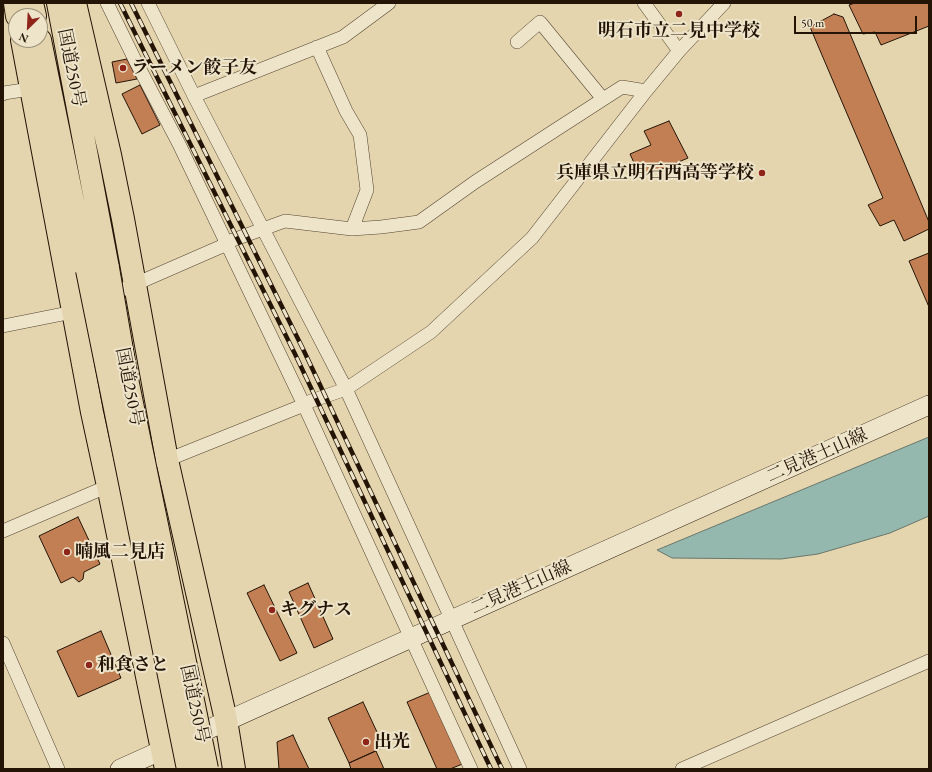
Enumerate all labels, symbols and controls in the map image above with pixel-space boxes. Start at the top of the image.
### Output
north arrow [8,8,48,48]
scale bar [796,8,919,34]
marker: 明石市立二見中学校 [674,9,684,19]
text: 50 m [801,15,824,31]
place label: 明石市立二見中学校 [598,20,760,42]
street label: 国道250号 [53,27,89,109]
text: N [17,30,30,46]
place label: ラーメン餃子友 [131,57,257,79]
marker: ラーメン餃子友 [118,63,128,73]
place label: 兵庫県立明石西高等学校 [556,162,754,184]
marker: 兵庫県立明石西高等学校 [757,168,767,178]
street label: 国道250号 [111,346,147,428]
street label: 二見港土山線 [763,424,871,488]
place label: 喃風二見店 [75,541,165,563]
marker: 喃風二見店 [62,547,72,557]
street label: 二見港土山線 [467,556,575,620]
place label: キグナス [280,599,352,621]
marker: キグナス [267,605,277,615]
place label: 和食さと [97,654,169,676]
marker: 和食さと [84,660,94,670]
street label: 国道250号 [175,663,213,745]
place label: 出光 [374,731,410,753]
marker: 出光 [361,737,371,747]

